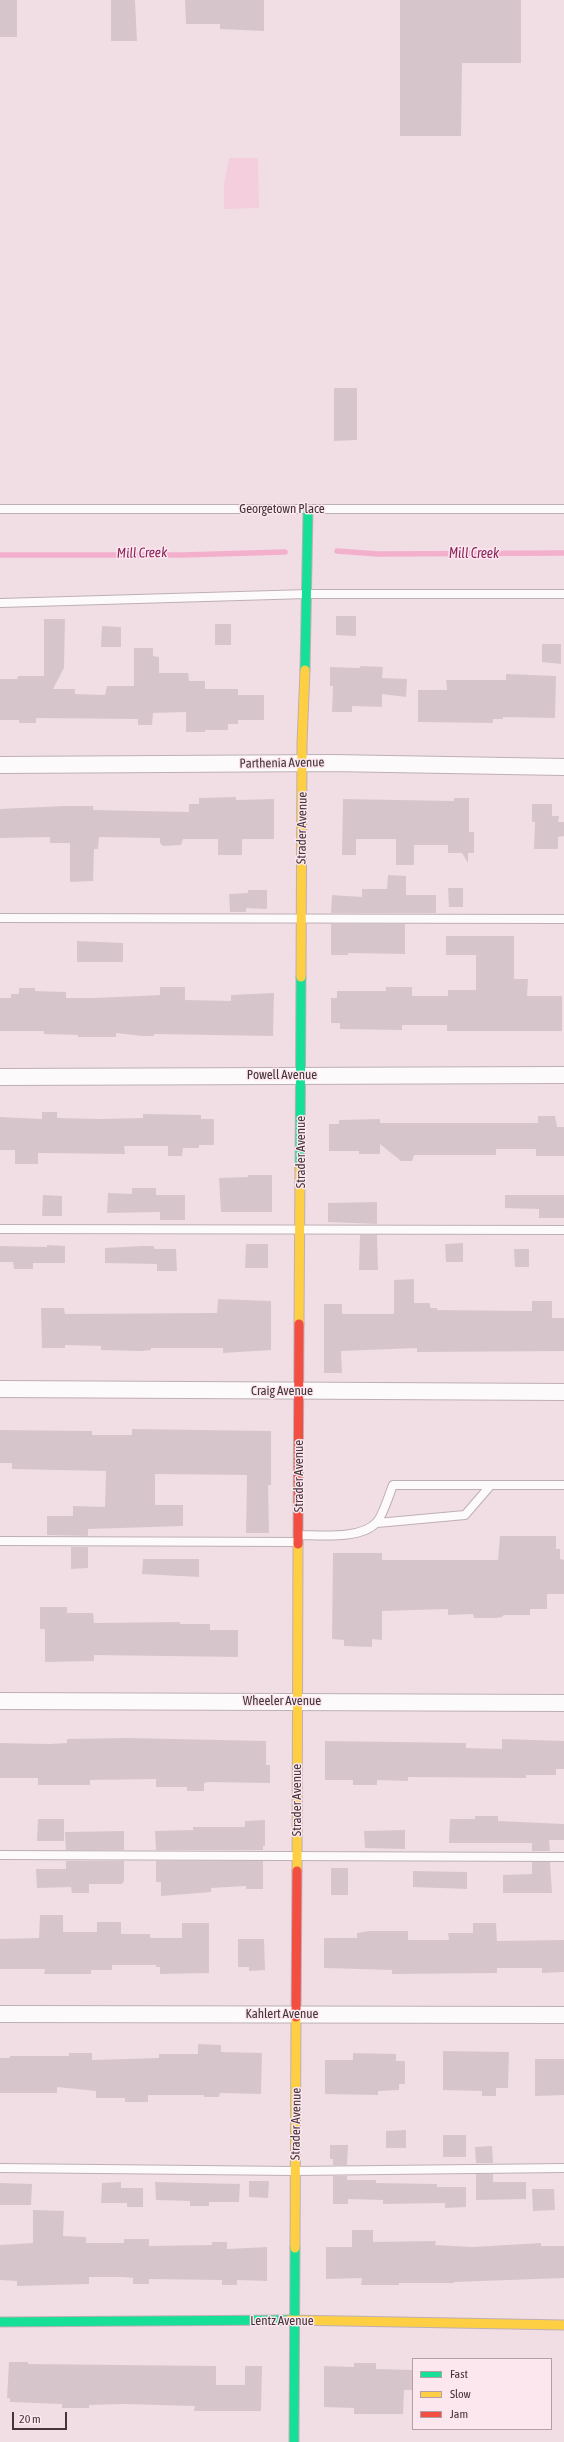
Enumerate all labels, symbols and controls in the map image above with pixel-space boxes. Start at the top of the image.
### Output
street label: Georgetown Place [239,501,325,517]
water label: Mill Creek [117,544,167,562]
water label: Mill Creek [449,546,499,562]
street label: Parthenia Avenue [239,754,325,772]
street label: Strader Avenue [294,792,310,864]
street label: Powell Avenue [247,1067,317,1083]
street label: Strader Avenue [293,1116,309,1188]
street label: Craig Avenue [251,1383,313,1399]
street label: Strader Avenue [291,1440,307,1512]
street label: Wheeler Avenue [243,1693,321,1709]
street label: Strader Avenue [289,1764,305,1836]
street label: Kahlert Avenue [246,2006,318,2022]
street label: Strader Avenue [288,2088,304,2160]
street label: Lentz Avenue [250,2313,314,2329]
legend [412,2358,552,2430]
text: Fast [450,2367,468,2381]
text: Slow [450,2387,471,2401]
scale bar [14,2404,69,2430]
text: Jam [450,2407,468,2421]
text: 20 m [19,2412,41,2426]

